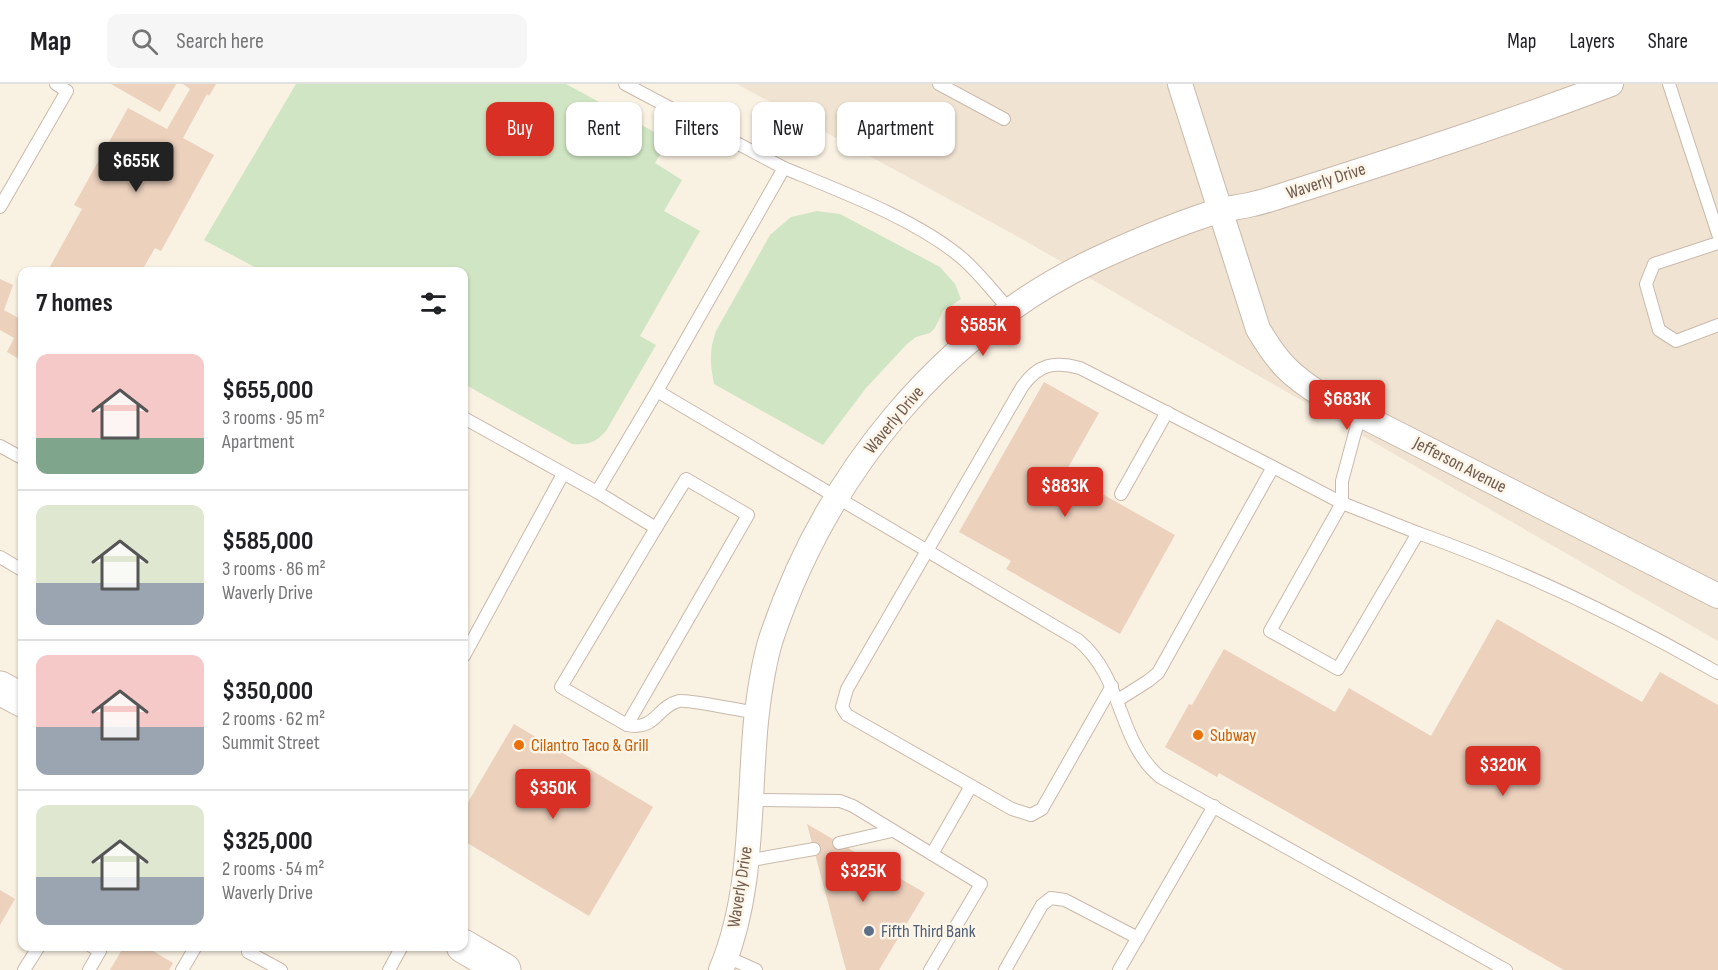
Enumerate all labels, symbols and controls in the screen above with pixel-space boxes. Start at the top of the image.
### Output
search box [107,14,527,68]
text: Map [30,25,71,58]
icon: search [128,25,161,58]
text: Search here [176,28,264,55]
text: Map [1507,29,1536,54]
text: Layers [1569,29,1615,54]
text: Share [1648,29,1688,54]
chip: Buy [486,102,554,156]
chip: Rent [566,102,642,156]
chip: Filters [654,102,740,156]
chip: New [752,102,825,156]
chip: Apartment [837,102,955,156]
pin: $655K [94,142,178,193]
text: $655K [112,149,160,173]
street label: Waverly Drive [1284,158,1368,204]
icon: filters [417,287,450,320]
text: 7 homes [36,288,113,319]
pin: $585K [941,306,1025,357]
text: $585K [959,313,1007,337]
text: $655,000 [222,375,313,406]
icon: home [84,378,156,450]
pin: $683K [1305,380,1389,431]
street label: Waverly Drive [860,382,928,458]
text: $683K [1323,387,1371,411]
text: 3 rooms · 95 m² [222,406,325,430]
text: Apartment [222,430,295,454]
street label: Jefferson Avenue [1409,432,1510,497]
pin: $883K [1023,467,1107,518]
text: $883K [1041,474,1089,498]
text: $585,000 [222,526,313,557]
icon: home [84,529,156,601]
text: 3 rooms · 86 m² [222,557,326,581]
text: Waverly Drive [222,581,313,605]
text: $350,000 [222,676,313,707]
icon: home [84,679,156,751]
text: 2 rooms · 62 m² [222,707,325,731]
place label: Subway [1210,725,1256,746]
marker: Subway [1191,728,1205,742]
text: Summit Street [222,731,320,755]
place label: Cilantro Taco & Grill [531,735,649,756]
marker: Cilantro Taco & Grill [512,738,526,752]
pin: $320K [1461,746,1545,797]
text: $320K [1479,753,1527,777]
pin: $350K [511,769,595,820]
text: $350K [529,776,577,800]
text: $325,000 [222,826,313,857]
icon: home [84,829,156,901]
street label: Waverly Drive [723,845,757,929]
pin: $325K [821,852,905,903]
text: 2 rooms · 54 m² [222,857,324,881]
text: $325K [840,859,886,883]
text: Waverly Drive [222,881,313,905]
place label: Fifth Third Bank [881,921,976,942]
marker: Fifth Third Bank [862,924,876,938]

